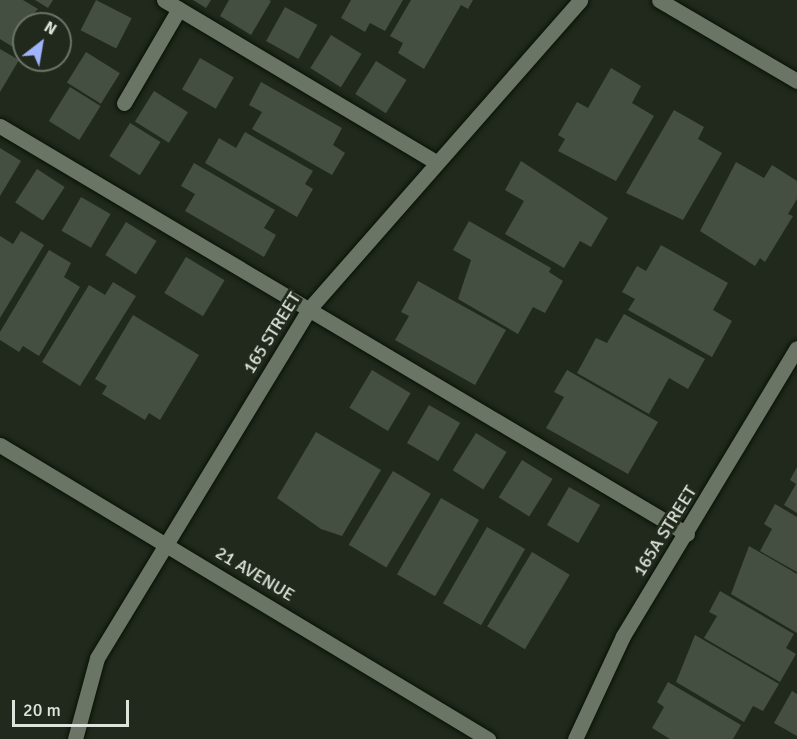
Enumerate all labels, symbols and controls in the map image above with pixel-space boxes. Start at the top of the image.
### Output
north arrow [12,12,72,72]
text: N [40,17,60,40]
street label: 165 STREET [239,288,305,378]
street label: 165A STREET [629,482,701,580]
street label: 21 AVENUE [212,542,298,606]
scale bar [15,688,132,726]
text: 20 m [23,699,61,721]

